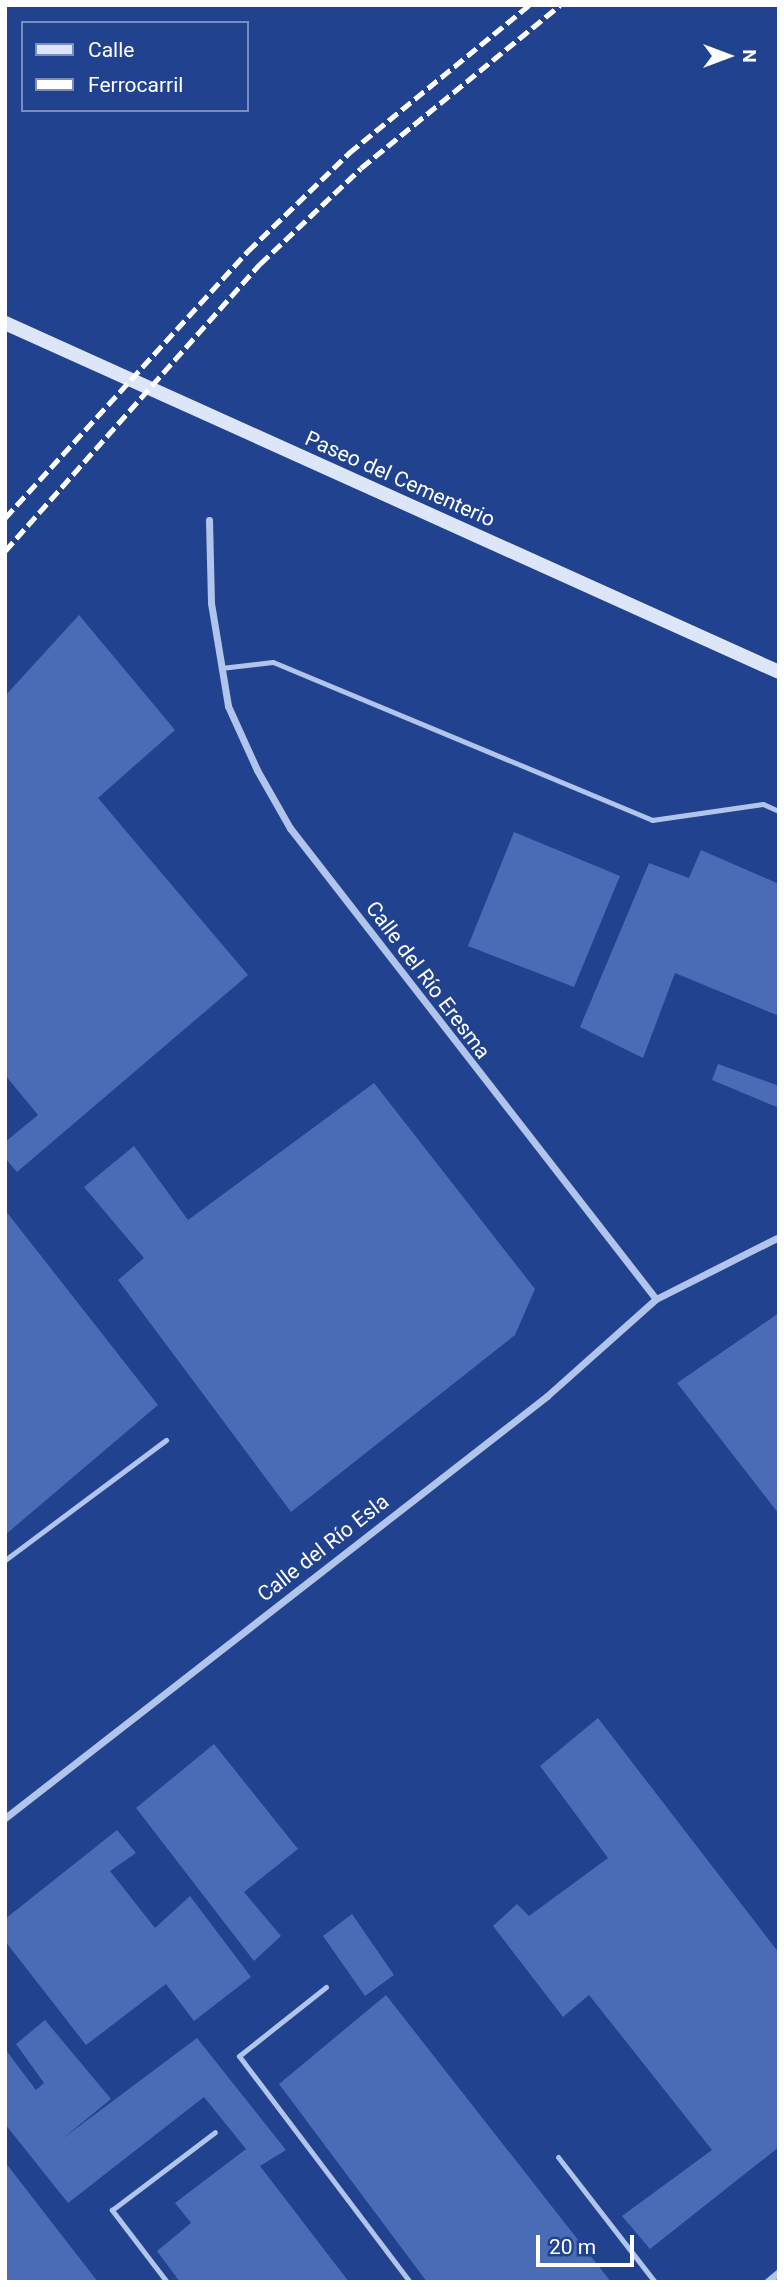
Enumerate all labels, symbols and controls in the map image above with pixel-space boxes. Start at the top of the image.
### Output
legend [21,21,248,112]
north arrow [693,21,763,91]
text: Calle [88,38,134,62]
text: N [738,49,761,63]
text: Ferrocarril [88,73,183,97]
street label: Paseo del Cementerio [301,426,499,532]
street label: Calle del Río Eresma [360,896,496,1064]
street label: Calle del Río Esla [252,1489,394,1607]
scale bar [539,2220,637,2264]
text: 20 m [549,2235,596,2259]

